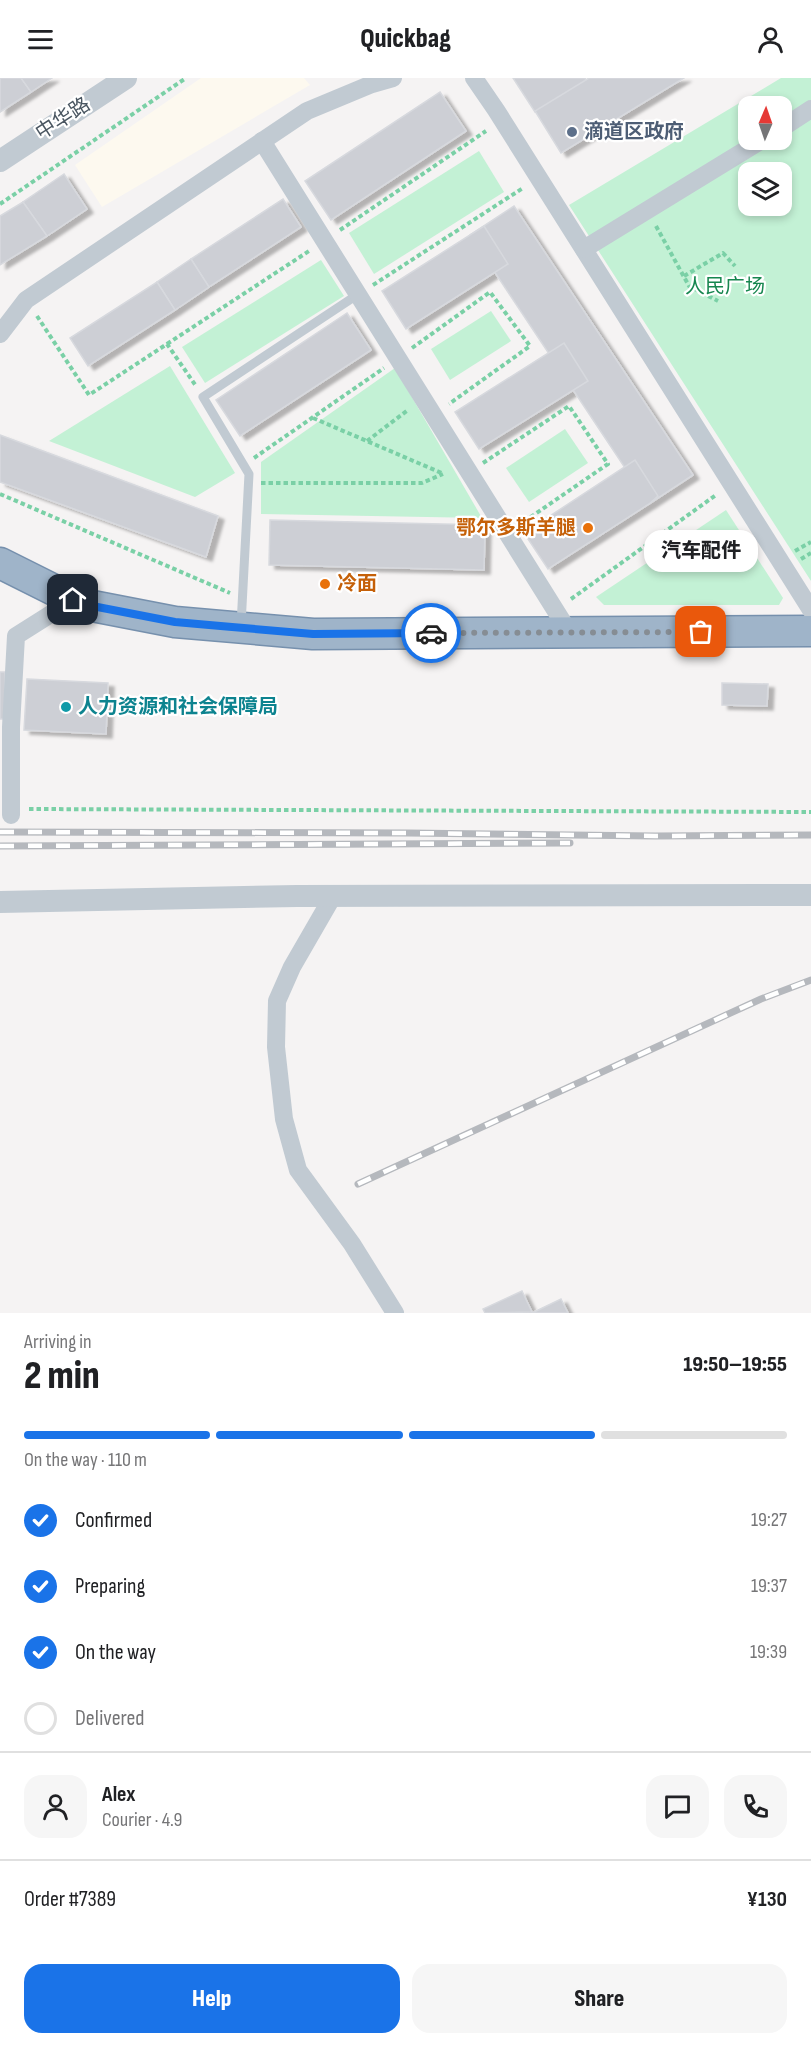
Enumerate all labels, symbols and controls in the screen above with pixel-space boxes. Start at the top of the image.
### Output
icon: menu [24,23,57,56]
text: Quickbag [360,23,451,55]
icon: person [754,23,787,56]
street label: 中华路 [31,93,95,145]
north arrow [738,96,792,150]
map controls [738,96,792,216]
place label: 滴道区政府 [584,120,684,144]
marker: 滴道区政府 [565,125,579,139]
button: layers [738,162,792,216]
park label: 人民广场 [685,275,765,299]
place label: 鄂尔多斯羊腿 [456,516,576,540]
marker: 鄂尔多斯羊腿 [581,521,595,535]
callout: 汽车配件 [644,530,758,572]
text: 汽车配件 [661,539,741,563]
place label: 冷面 [337,572,377,596]
pin [47,574,98,625]
marker: 冷面 [318,577,332,591]
icon: home [56,583,89,616]
courier [401,603,461,663]
pin [675,606,726,657]
icon: bag [684,615,717,648]
icon: car [415,617,448,650]
place label: 人力资源和社会保障局 [78,695,278,719]
marker: 人力资源和社会保障局 [59,700,73,714]
text: Arriving in [24,1330,92,1354]
text: 19:50–19:55 [683,1351,787,1378]
text: 2 min [24,1353,100,1400]
text: On the way · 110 m [24,1448,147,1472]
icon: check [24,1504,57,1537]
text: Confirmed [75,1507,152,1534]
text: 19:27 [751,1508,787,1532]
icon: check [24,1570,57,1603]
text: Preparing [75,1573,145,1600]
text: 19:37 [751,1574,787,1598]
icon: check [24,1636,57,1669]
text: On the way [75,1639,156,1666]
text: 19:39 [750,1640,787,1664]
text: Delivered [75,1705,144,1732]
button: person [24,1775,87,1838]
button: chat [646,1775,709,1838]
button: phone [724,1775,787,1838]
text: Alex [102,1781,135,1808]
text: Courier · 4.9 [102,1808,182,1832]
text: Order #7389 [24,1886,116,1913]
text: ¥130 [747,1886,787,1913]
button: Help [24,1964,400,2033]
button: Share [412,1964,787,2033]

